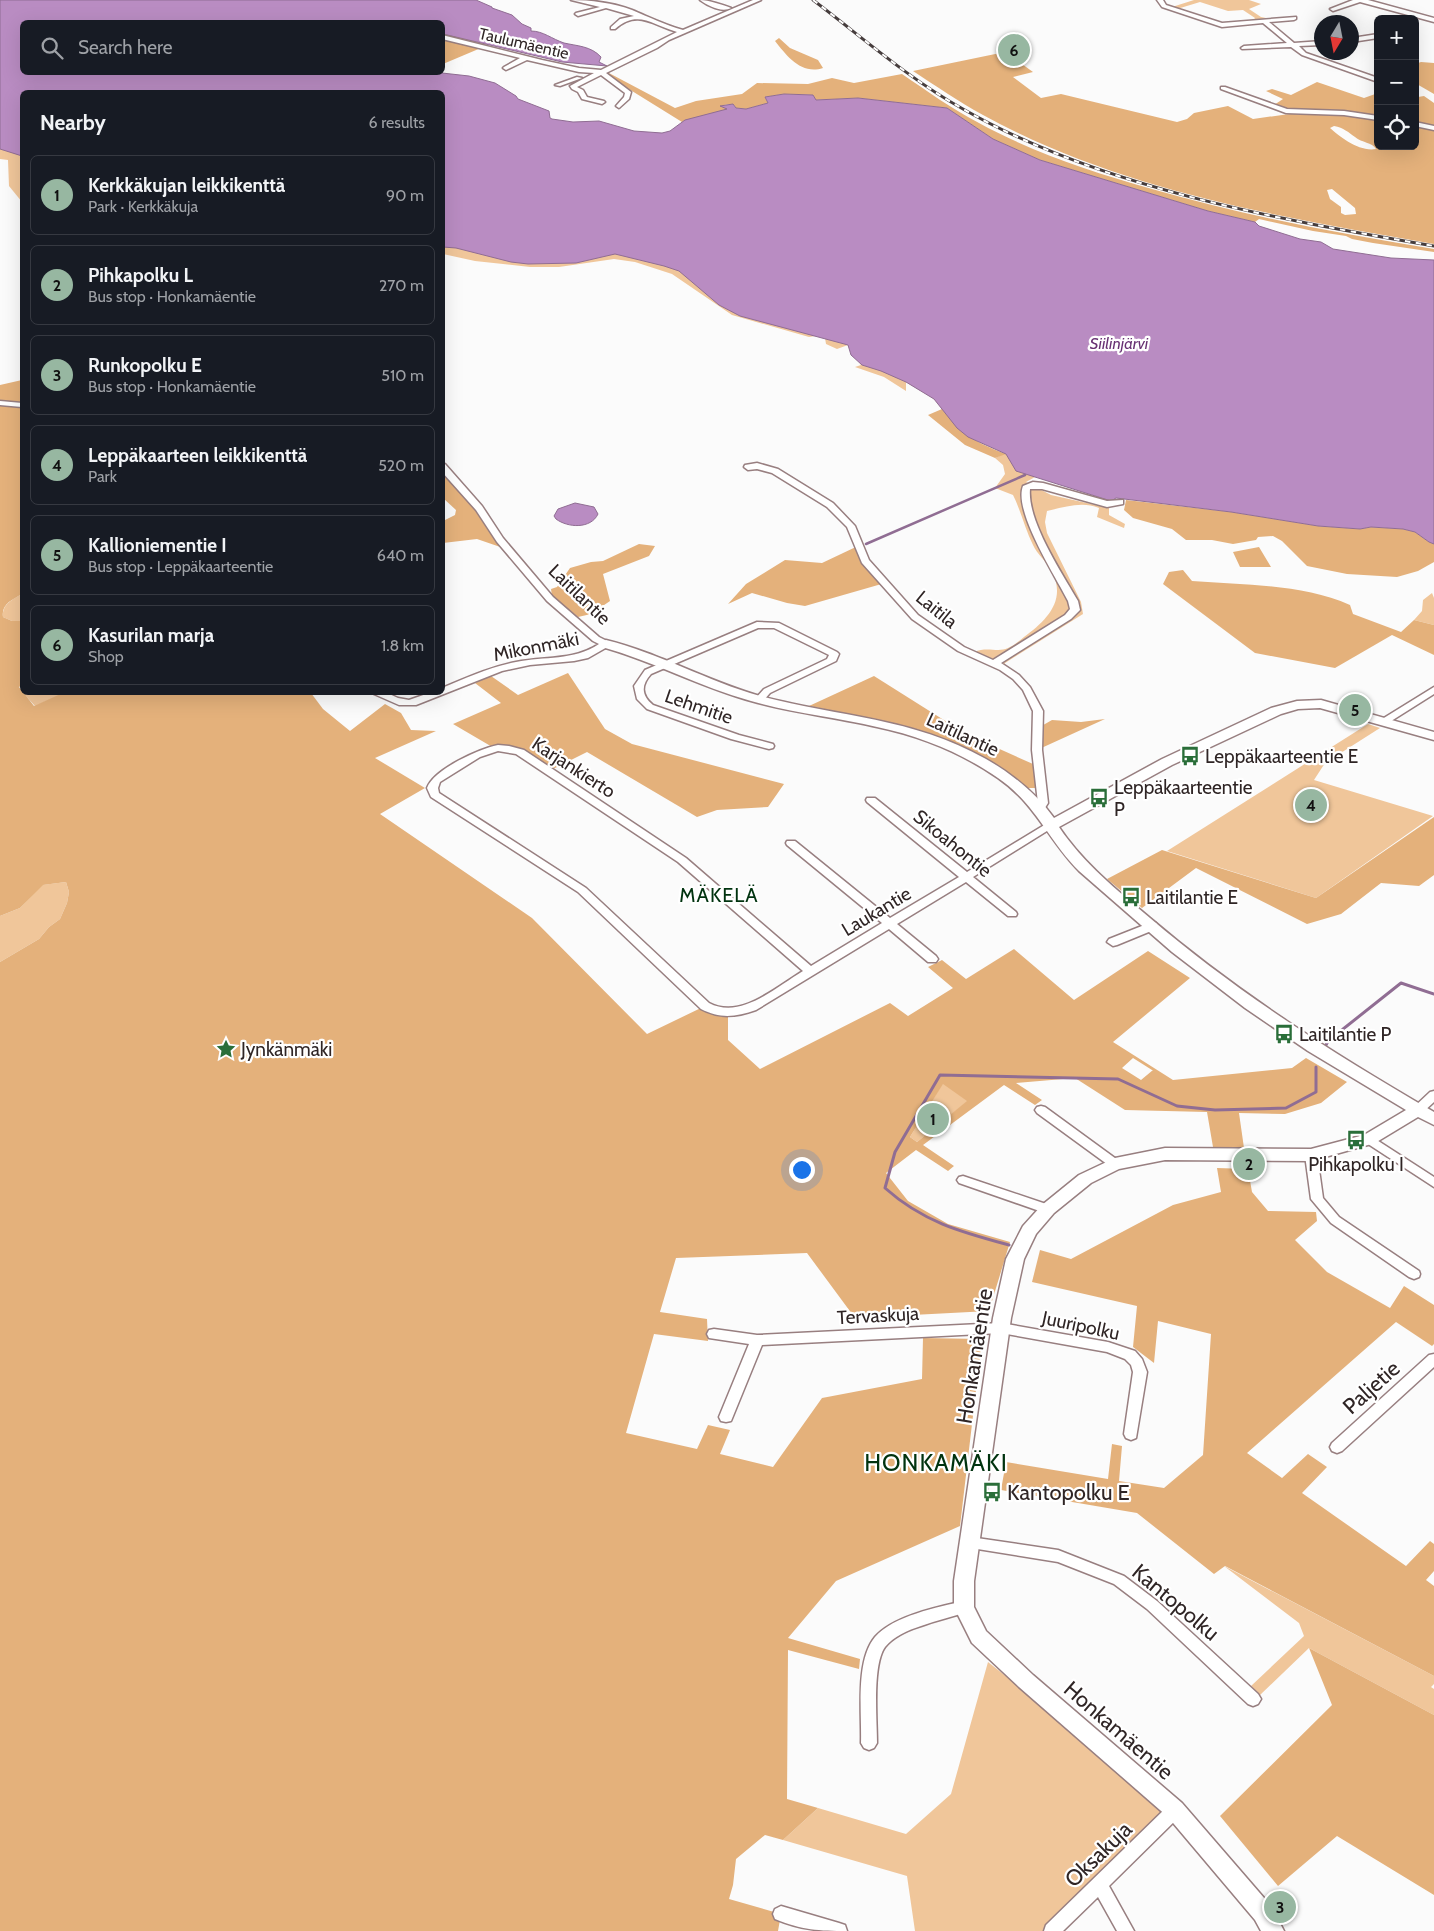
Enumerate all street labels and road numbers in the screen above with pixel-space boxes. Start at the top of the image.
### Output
street label: Taulumäentie [477,24,571,63]
street label: Laitilantie [544,559,616,630]
street label: Laitila [911,586,962,633]
street label: Mikonmäki [491,627,581,666]
street label: Lehmitie [662,684,736,729]
street label: Laitilantie [923,708,1003,761]
street label: Karjankierto [528,732,620,803]
street label: Sikoahontie [909,805,997,882]
street label: Laukantie [837,882,915,941]
street label: Honkamäentie [950,1287,999,1426]
street label: Tervaskuja [836,1302,920,1329]
street label: Juuripolku [1039,1306,1122,1345]
street label: Paljetie [1337,1355,1405,1420]
street label: Kantopolku [1127,1558,1225,1647]
street label: Honkamäentie [1058,1675,1179,1785]
street label: Oksakuja [1059,1816,1138,1893]

